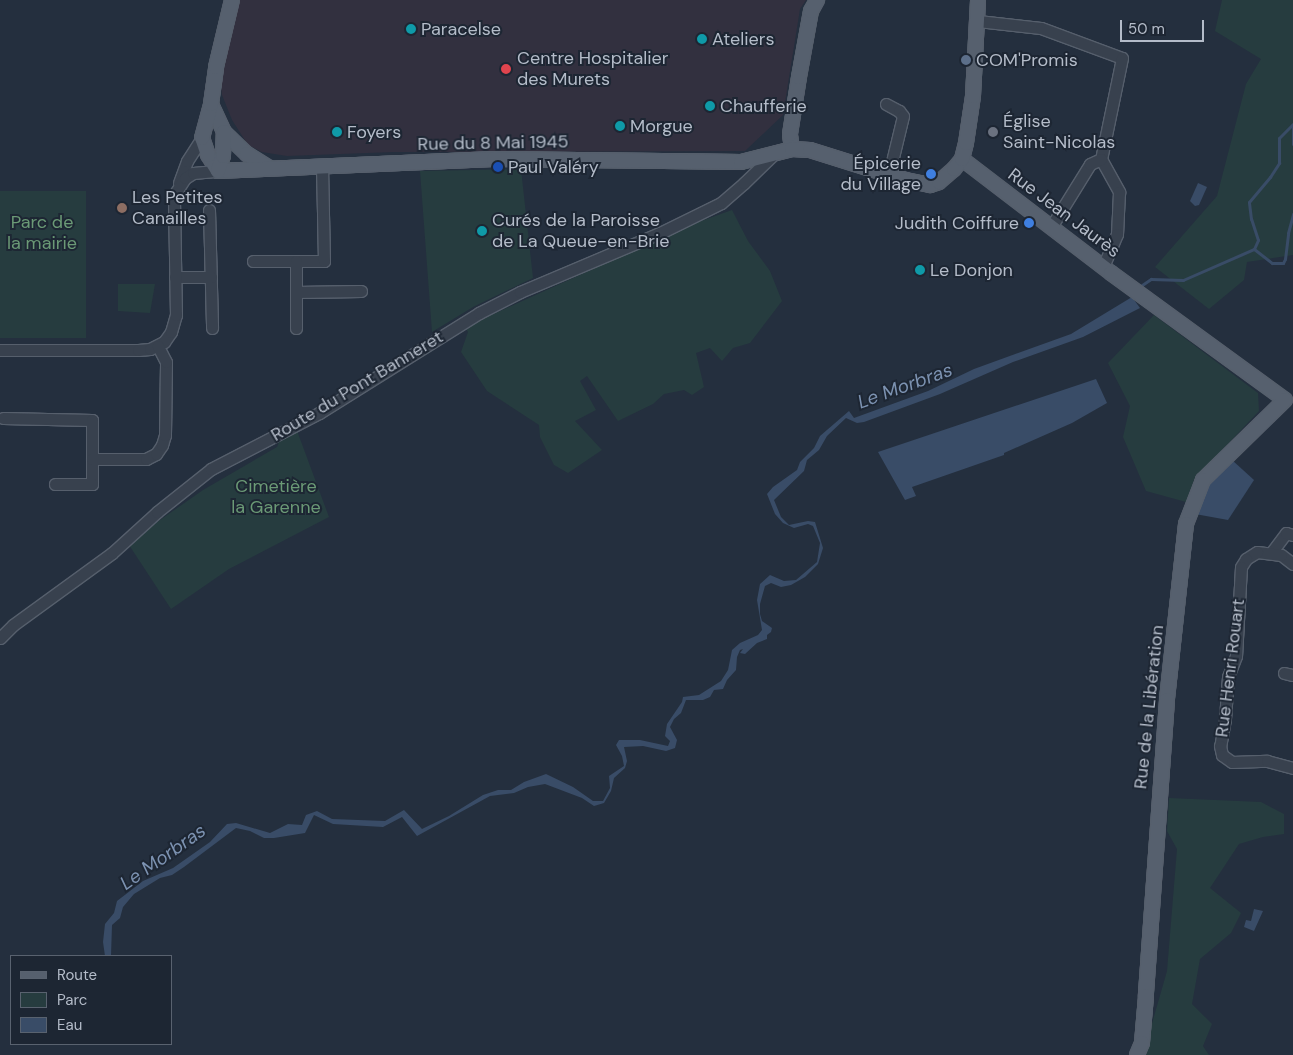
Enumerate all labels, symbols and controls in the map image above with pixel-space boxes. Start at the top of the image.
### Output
scale bar [1123,10,1207,42]
place label: Paracelse [421,18,501,40]
text: 50 m [1128,19,1165,39]
marker: Paracelse [405,23,417,35]
place label: Ateliers [712,28,774,50]
marker: Ateliers [696,33,708,45]
place label: Centre Hospitalier des Murets [517,48,668,90]
place label: COM'Promis [976,49,1078,71]
marker: COM'Promis [960,54,972,66]
marker: Centre Hospitalier des Murets [499,62,513,76]
place label: Chaufferie [720,95,807,117]
marker: Chaufferie [704,100,716,112]
place label: Église Saint-Nicolas [1003,111,1115,154]
place label: Morgue [630,115,693,137]
marker: Morgue [614,120,626,132]
place label: Foyers [347,121,401,143]
marker: Foyers [331,126,343,138]
marker: Église Saint-Nicolas [987,126,999,138]
street label: Rue du 8 Mai 1945 [417,131,569,155]
place label: Épicerie du Village [841,153,921,195]
place label: Paul Valéry [508,156,599,178]
marker: Paul Valéry [492,161,504,173]
street label: Rue Jean Jaurès [1004,164,1124,262]
marker: Épicerie du Village [925,168,937,180]
place label: Les Petites Canailles [132,187,222,230]
marker: Les Petites Canailles [116,202,128,214]
place label: Curés de la Paroisse de La Queue-en-Brie [492,210,669,252]
park label: Parc de la mairie [7,212,77,254]
place label: Judith Coiffure [895,212,1019,234]
marker: Judith Coiffure [1023,217,1035,229]
marker: Curés de la Paroisse de La Queue-en-Brie [476,225,488,237]
place label: Le Donjon [930,259,1013,281]
marker: Le Donjon [914,264,926,276]
street label: Route du Pont Banneret [267,326,447,446]
water label: Le Morbras [855,358,955,414]
park label: Cimetière la Garenne [231,476,321,518]
street label: Rue Henri Rouart [1211,598,1249,738]
street label: Rue de la Libération [1130,624,1168,790]
water label: Le Morbras [116,819,210,895]
legend [10,955,172,1045]
text: Route [57,965,97,985]
text: Parc [57,990,87,1010]
text: Eau [57,1015,82,1035]

